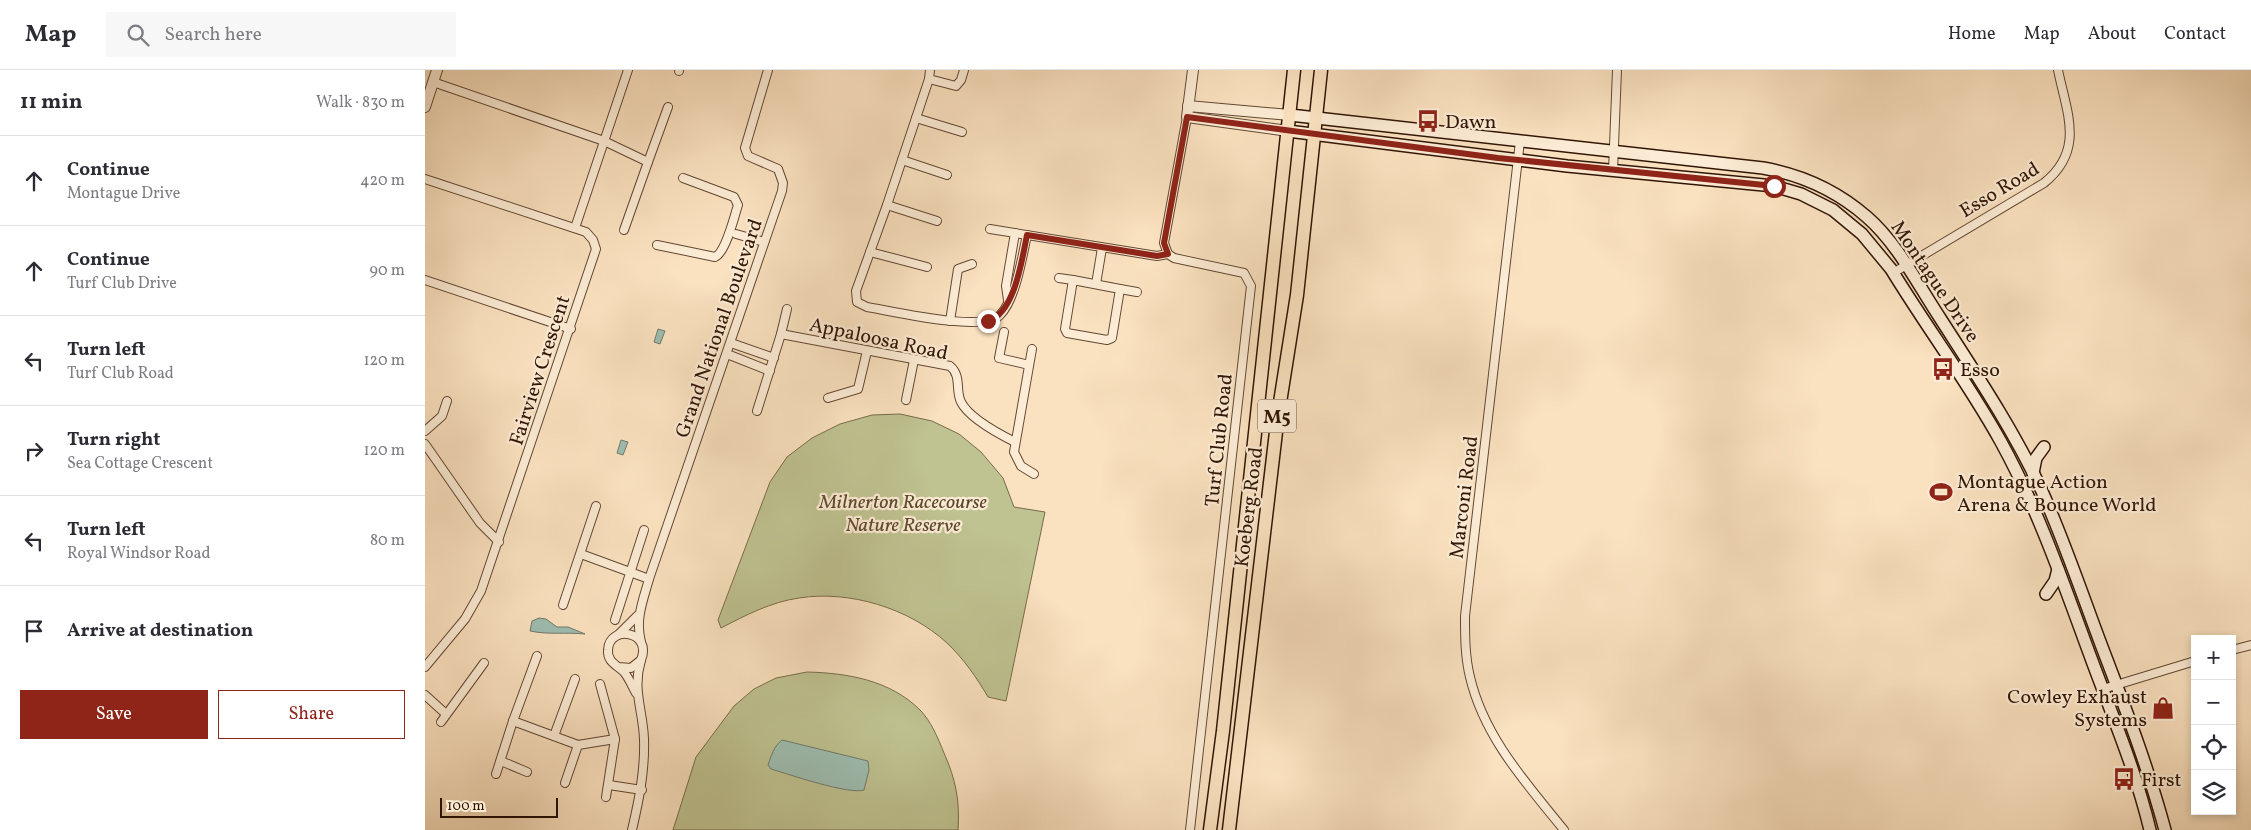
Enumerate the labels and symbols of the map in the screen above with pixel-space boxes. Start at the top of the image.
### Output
bus stop icon: Dawn [1415,108,1441,134]
place label: Dawn [1445,109,1496,137]
street label: Esso Road [1955,156,2045,226]
route start [1763,175,1786,198]
street label: Grand National Boulevard [669,215,771,442]
street label: Montague Drive [1883,216,1986,349]
street label: Fairview Crescent [503,292,578,449]
route end [977,310,1000,333]
street label: Appaloosa Road [807,312,951,368]
bus stop icon: Esso [1930,356,1956,382]
place label: Esso [1960,357,2000,385]
street label: Turf Club Road [1199,372,1241,508]
road number: M5 [1258,400,1296,432]
street label: Marconi Road [1444,434,1486,560]
street label: Koeberg Road [1229,445,1271,569]
place label: Montague Action Arena & Bounce World [1957,469,2157,520]
sports icon: Montague Action Arena & Bounce World [1928,479,1954,505]
park label: Milnerton Racecourse Nature Reserve [818,489,987,540]
place label: Cowley Exhaust Systems [2007,684,2147,735]
shop icon: Cowley Exhaust Systems [2150,695,2176,721]
bus stop icon: First [2111,766,2137,792]
place label: First [2141,767,2182,795]
scale bar [440,795,557,818]

